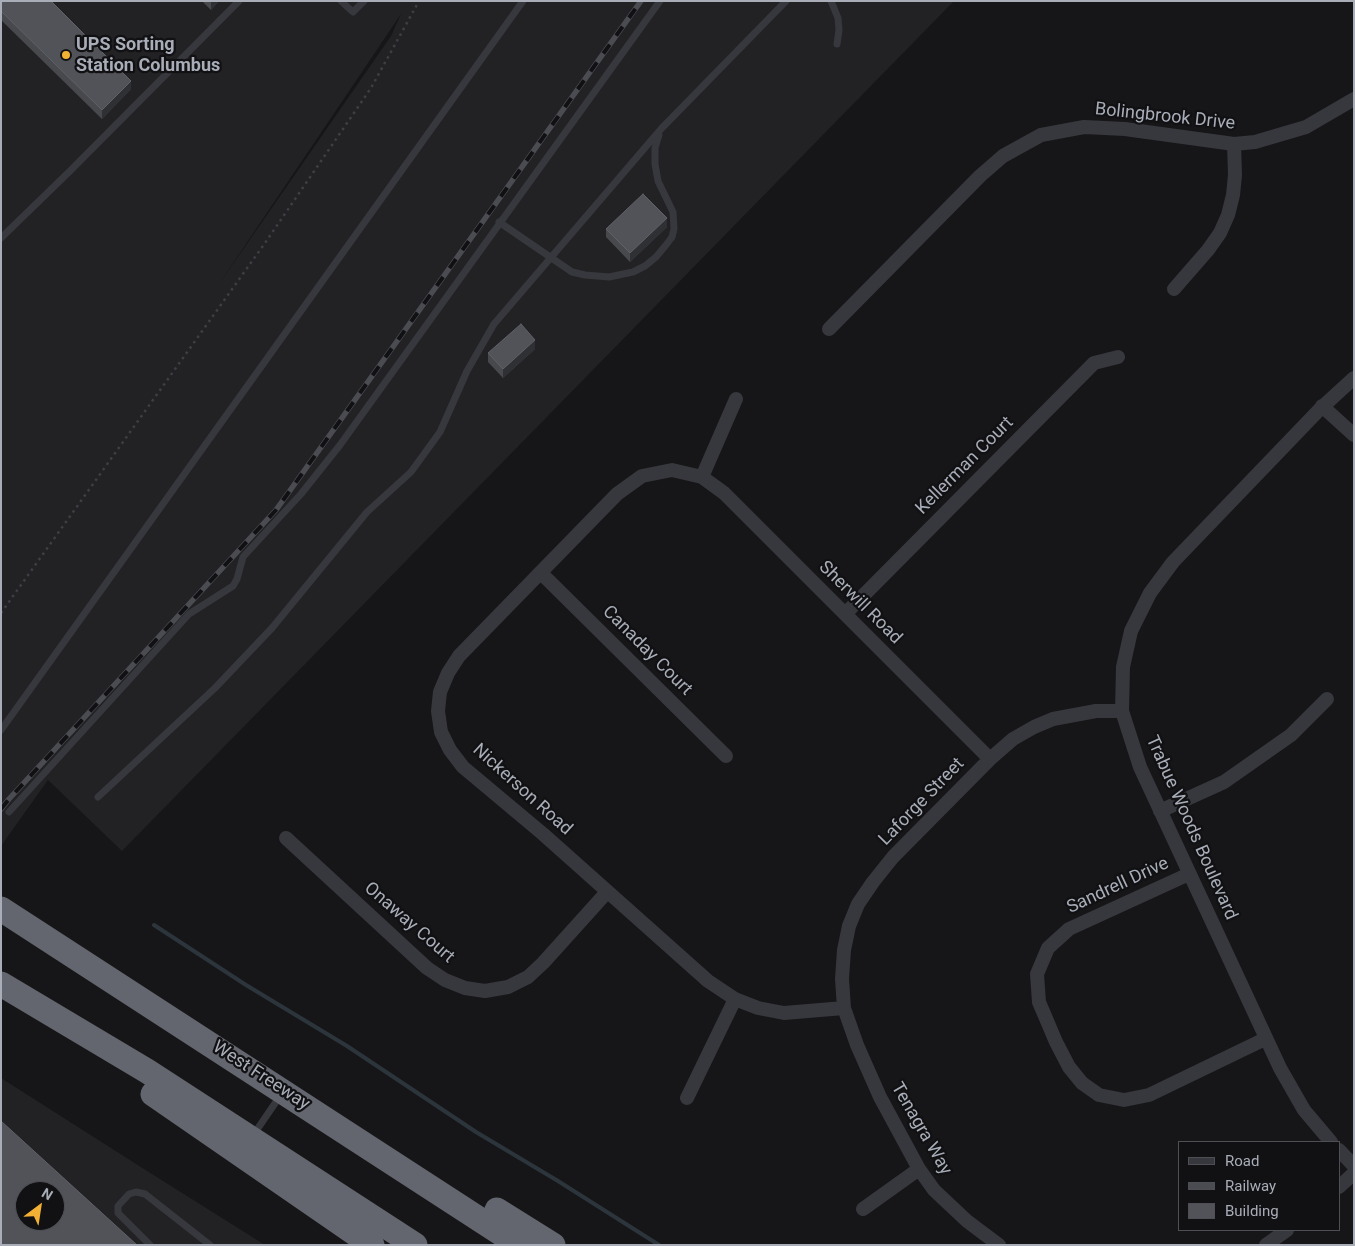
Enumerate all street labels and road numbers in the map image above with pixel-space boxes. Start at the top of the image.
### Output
street label: Bolingbrook Drive [1094,99,1236,135]
street label: Kellerman Court [912,413,1018,519]
street label: Sherwill Road [814,557,906,649]
street label: Canaday Court [598,602,696,700]
street label: Trabue Woods Boulevard [1141,732,1241,924]
street label: Nickerson Road [468,740,576,840]
street label: Laforge Street [875,754,969,850]
street label: Sandrell Drive [1064,853,1172,919]
street label: Onaway Court [359,878,459,968]
street label: West Freeway [208,1037,314,1115]
street label: Tenagra Way [886,1079,956,1179]

